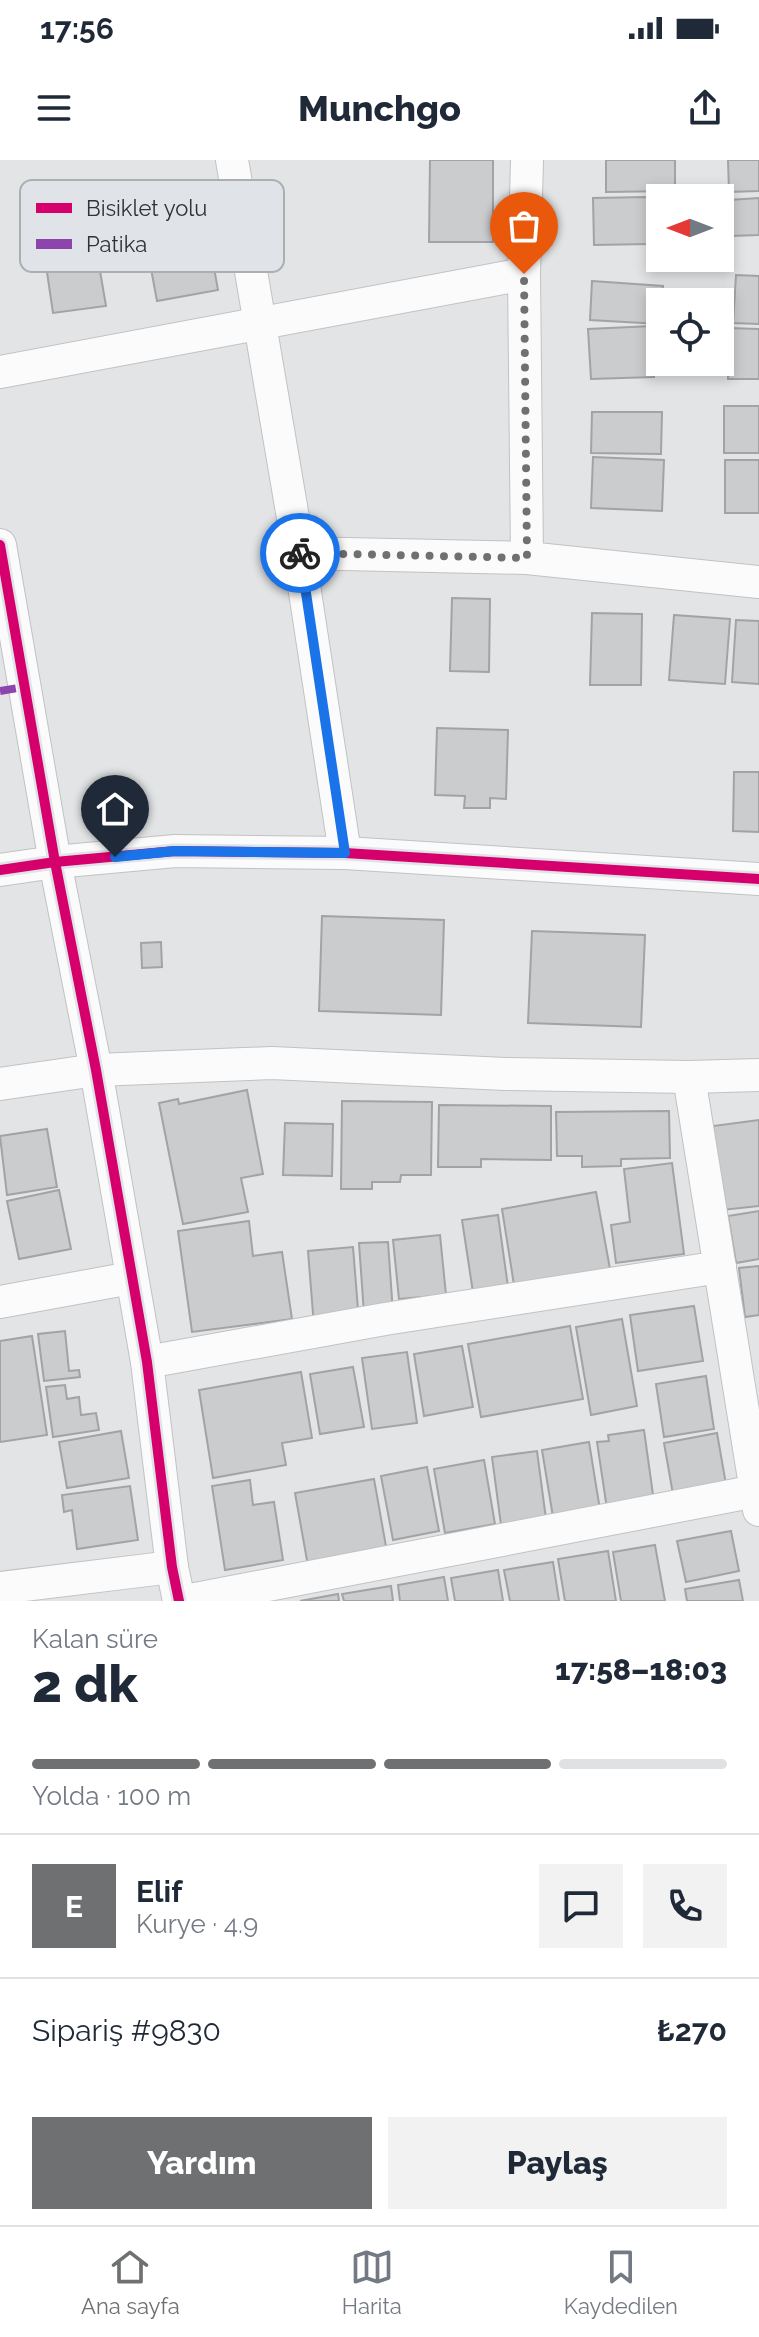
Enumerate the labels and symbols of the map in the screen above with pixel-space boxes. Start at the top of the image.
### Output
legend [20,180,284,272]
north arrow [646,184,734,272]
pin [490,192,558,274]
text: Bisiklet yolu [86,195,207,221]
text: Patika [86,231,147,257]
courier [260,513,340,593]
pin [81,775,149,857]

